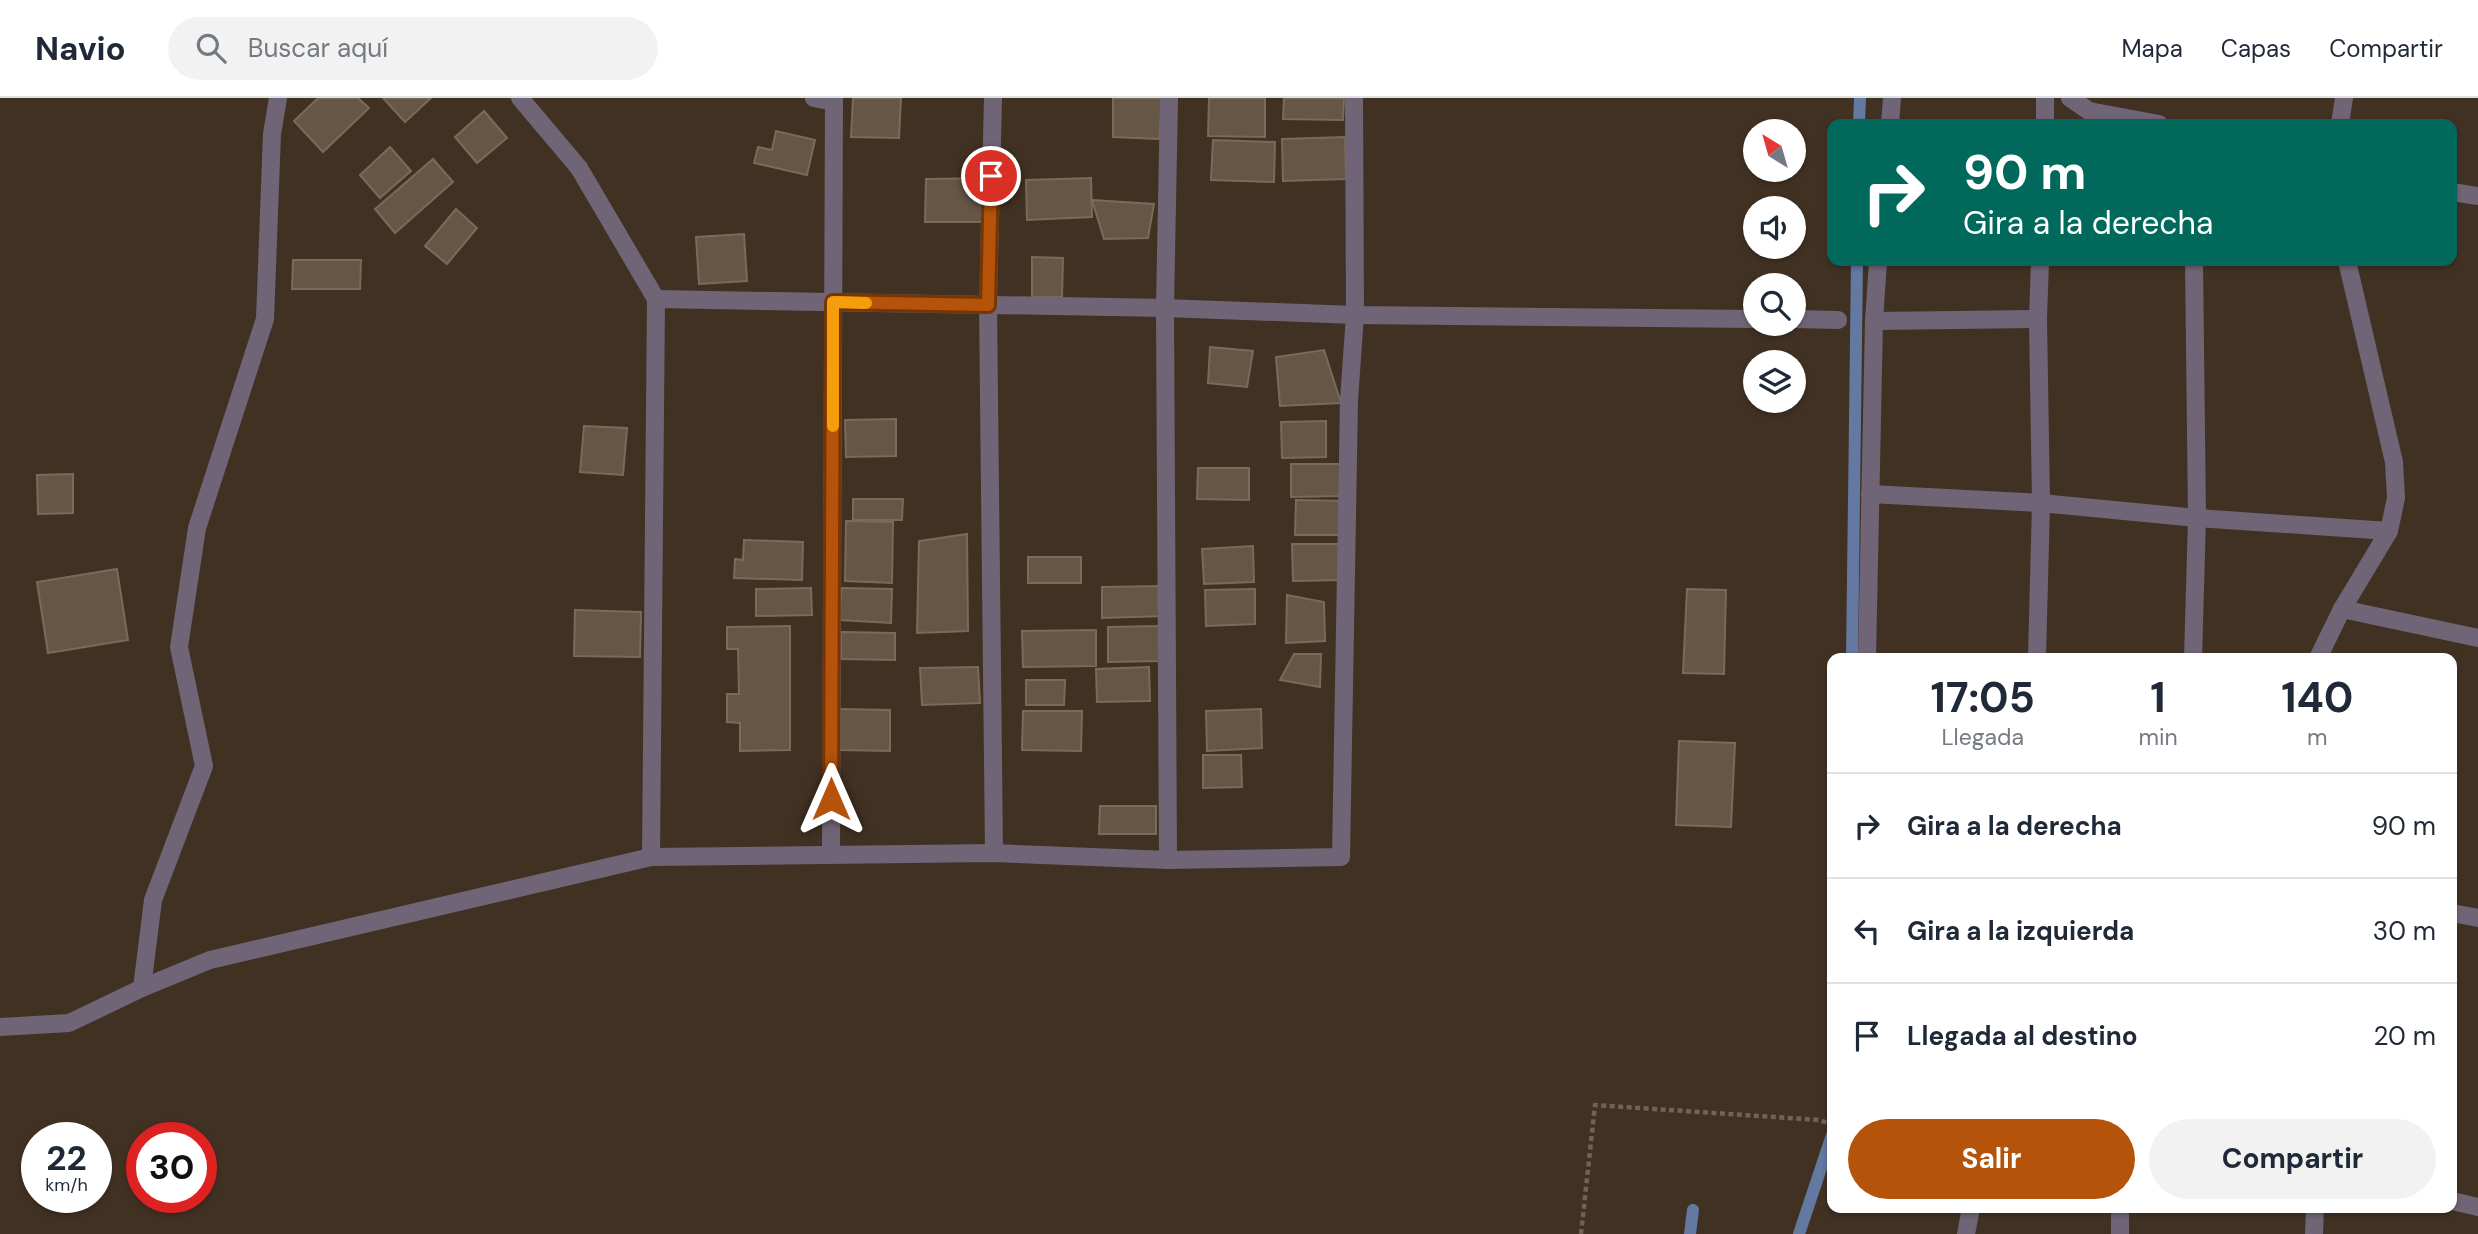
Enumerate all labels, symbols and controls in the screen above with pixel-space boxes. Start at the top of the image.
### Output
search box [168,17,658,80]
text: Navio [35,27,126,70]
icon: search [192,29,230,67]
text: Buscar aquí [248,31,388,65]
text: Mapa [2121,33,2183,64]
text: Capas [2221,33,2291,64]
text: Compartir [2329,33,2443,64]
north arrow [1743,119,1806,182]
map controls [1743,119,1806,413]
text: 90 m [1963,140,2086,204]
pin [961,146,1021,206]
icon: right [1848,147,1939,238]
icon: arrive [972,157,1010,195]
button: sound [1743,196,1806,259]
text: Gira a la derecha [1963,202,2213,244]
button: search [1743,273,1806,336]
button: layers [1743,350,1806,413]
text: 17:05 [1931,670,2035,725]
text: 1 [2150,670,2166,725]
text: 140 [2281,670,2353,725]
text: Llegada [1941,722,2024,752]
text: min [2138,722,2178,752]
text: m [2307,722,2328,752]
position arrow [794,762,868,836]
icon: right [1848,807,1886,845]
text: Gira a la derecha [1907,809,2122,843]
text: 90 m [2372,809,2436,843]
icon: left [1848,912,1886,950]
text: Gira a la izquierda [1907,914,2134,948]
text: 30 m [2373,914,2436,948]
icon: arrive [1848,1017,1886,1055]
text: Llegada al destino [1907,1019,2138,1053]
text: 20 m [2373,1019,2436,1053]
button: Salir [1848,1119,2135,1199]
button: Compartir [2149,1119,2436,1199]
speed limit sign: 30 [126,1122,217,1213]
text: 22 [46,1135,87,1181]
text: km/h [45,1173,88,1197]

